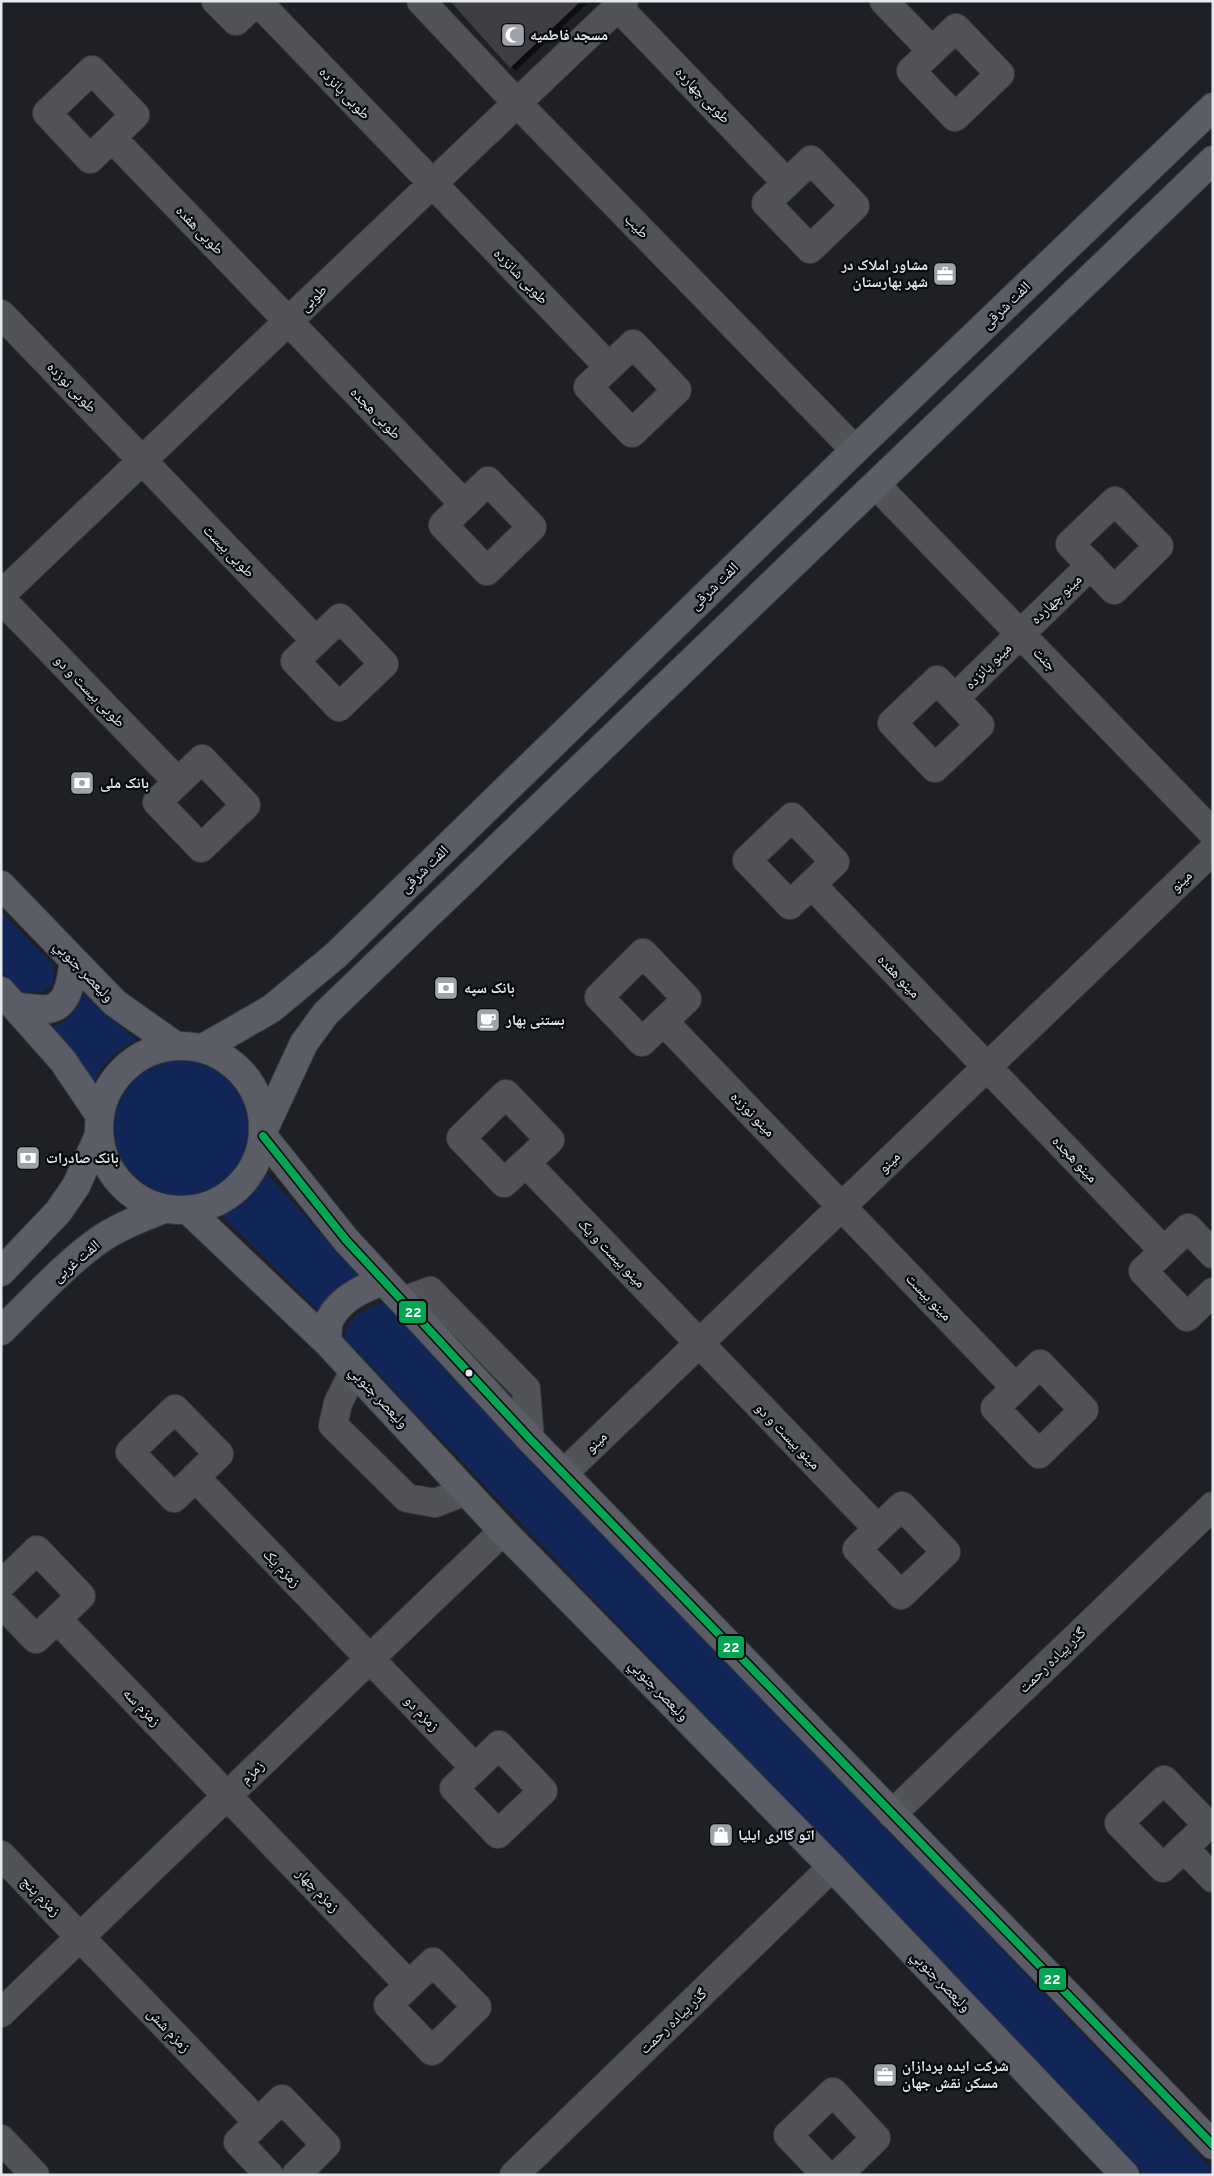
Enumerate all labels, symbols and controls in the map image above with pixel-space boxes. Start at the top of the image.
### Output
mosque icon: مسجد فاطمیه [500,22,526,48]
place label: مسجد فاطمیه [530,27,608,46]
street label: طوبی پانزده [314,64,374,125]
street label: طوبی چهارده [670,64,734,129]
street label: طوبی هفده [171,202,227,260]
street label: طیب [620,211,652,244]
street label: طوبی شانزده [488,245,552,309]
place label: مشاور املاک در شهر بهارستان [840,257,928,293]
office icon: مشاور املاک در شهر بهارستان [932,261,958,287]
street label: الفت شرقی [979,278,1036,334]
street label: طوبی [296,281,332,317]
street label: طوبی نوزده [42,358,100,418]
street label: طوبی هجده [345,384,405,444]
street label: طوبی بیست [198,521,258,583]
street label: الفت شرقی [687,559,744,615]
street label: مینو چهارده [1027,571,1087,629]
street label: مینو پانزده [962,640,1017,695]
street label: جنت [1028,644,1060,676]
street label: طوبی بیست و دو [49,652,128,732]
bank icon: بانک ملی [69,770,95,796]
place label: بانک ملی [100,775,149,794]
street label: الفت شرقی [397,842,454,898]
street label: مینو [1167,867,1197,897]
street label: وليعصر جنوبي [48,937,117,1007]
street label: مینو هفده [872,951,924,1003]
bank icon: بانک سپه [433,975,459,1001]
place label: بانک سپه [464,980,515,999]
cafe icon: بستنی بهار [475,1007,501,1033]
place label: بستنی بهار [505,1012,565,1031]
street label: مینو نوزده [725,1088,778,1142]
street label: مینو هجده [1047,1133,1101,1188]
bank icon: بانک صادرات [15,1145,41,1171]
street label: مینو [875,1148,905,1178]
place label: بانک صادرات [46,1150,119,1169]
street label: مینو بیست و یک [573,1215,649,1293]
street label: الفت غربی [49,1237,105,1288]
street label: مینو بیست [901,1270,955,1326]
line badge: 22 [398,1300,427,1324]
text: 22 [404,1305,422,1322]
street label: وليعصر جنوبي [344,1363,412,1434]
unlabelled marker [464,1368,474,1378]
street label: مینو بیست و دو [750,1399,824,1475]
street label: مینو [582,1428,612,1458]
street label: زمزم یک [258,1546,304,1592]
street label: گذر پیاده رحمت [1015,1624,1091,1698]
line badge: 22 [717,1635,745,1659]
text: 22 [722,1640,740,1657]
street label: وليعصر جنوبي [623,1656,692,1726]
street label: زمزم سه [118,1685,164,1731]
street label: زمزم دو [399,1692,443,1736]
street label: زمزم [237,1757,269,1789]
shop icon: اتو گالری ایلیا [708,1822,734,1848]
place label: اتو گالری ایلیا [738,1827,815,1846]
street label: زمزم چهار [291,1864,343,1917]
street label: زمزم پنج [16,1873,64,1921]
street label: وليعصر جنوبي [905,1947,974,2017]
line badge: 22 [1038,1967,1067,1991]
text: 22 [1043,1972,1061,1989]
street label: گذر پیاده رحمت [636,1985,712,2059]
street label: زمزم شش [142,2005,194,2057]
place label: شرکت ایده پردازان مسکن نقش جهان [902,2058,1009,2094]
office icon: شرکت ایده پردازان مسکن نقش جهان [872,2062,898,2088]

